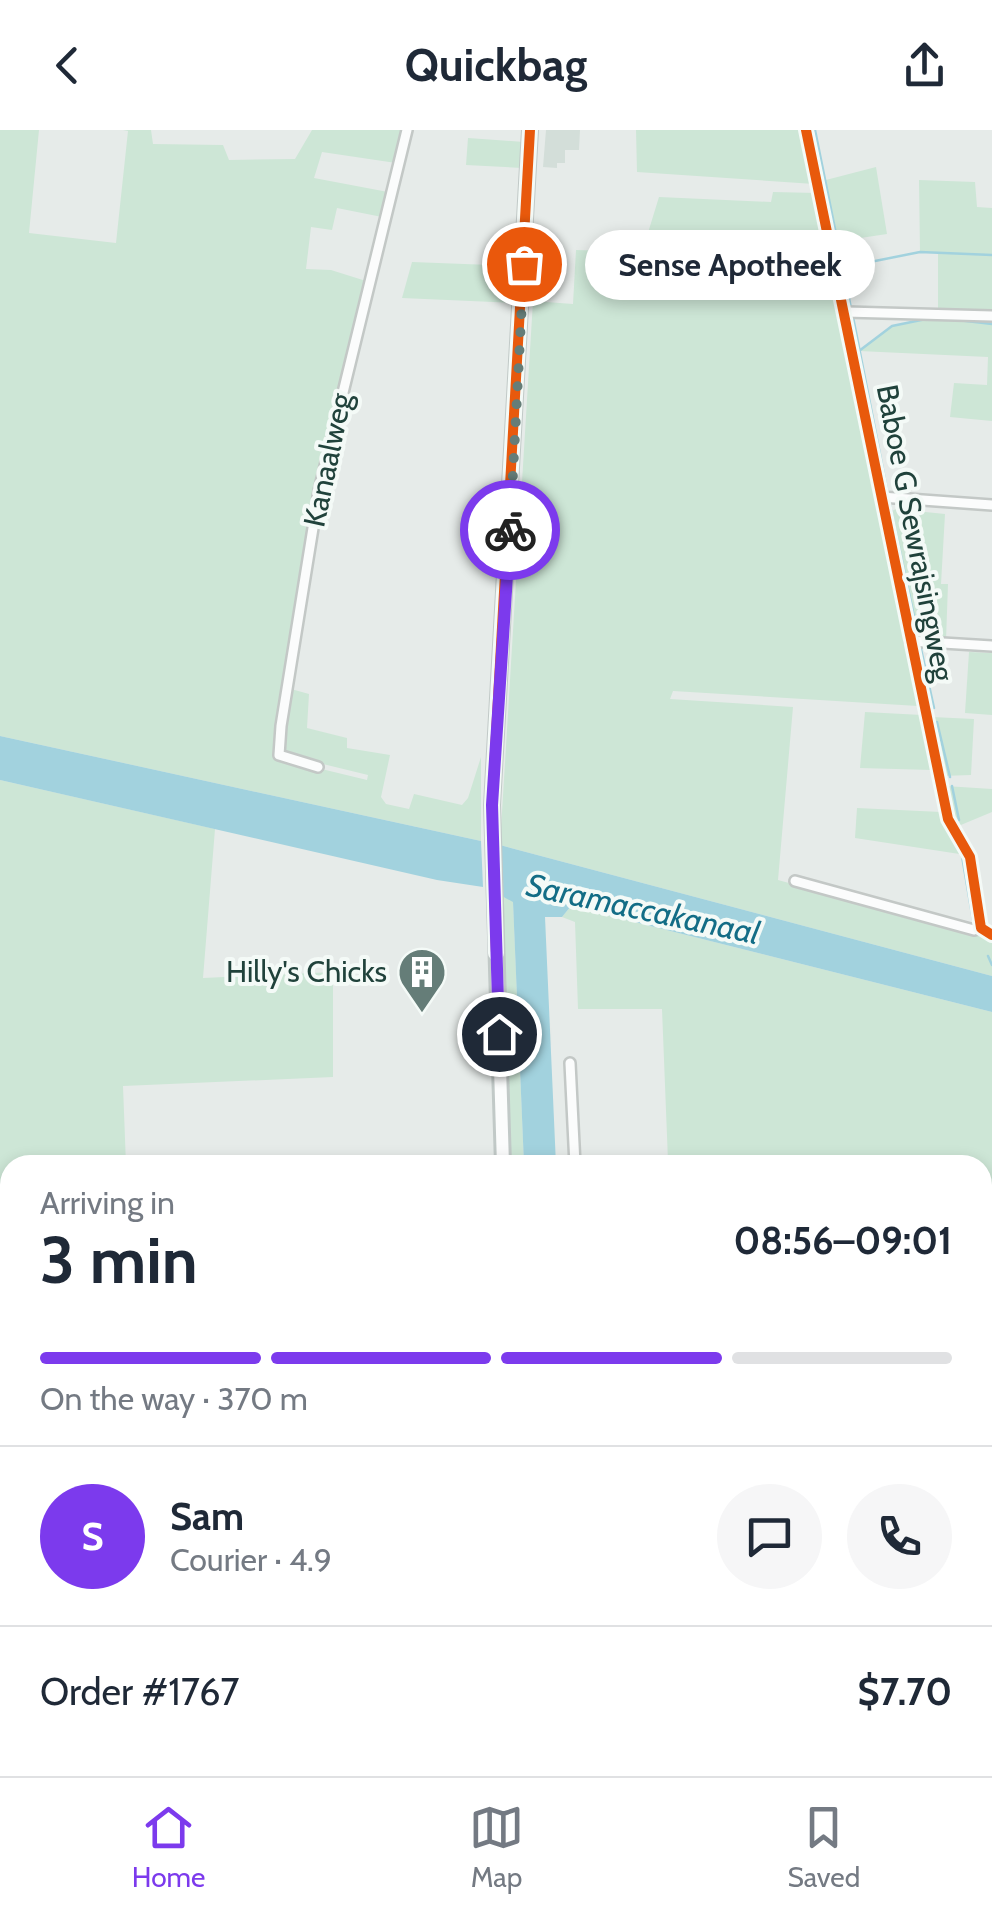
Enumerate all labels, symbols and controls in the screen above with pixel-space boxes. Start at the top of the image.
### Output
icon: back [40,38,95,93]
text: Quickbag [405,38,587,92]
icon: share [897,38,952,93]
pin [482,222,567,307]
callout: Sense Apotheek [584,229,874,299]
icon: bag [497,237,552,292]
text: Sense Apotheek [618,245,842,284]
street label: Baboe G Sewrajsingweg [869,381,963,685]
street label: Kanaalweg [295,389,360,530]
courier [460,480,560,580]
icon: bike [483,503,538,558]
water label: Saramaccakanaal [523,865,764,952]
building icon: Hilly's Chicks [396,946,448,1014]
place label: Hilly's Chicks [226,953,387,990]
pin [457,992,542,1077]
icon: home [472,1007,527,1062]
text: Arriving in [40,1183,175,1222]
text: 08:56–09:01 [734,1217,952,1264]
text: 3 min [40,1220,198,1299]
text: On the way · 370 m [40,1379,308,1418]
button: chat [717,1484,822,1589]
button: phone [847,1484,952,1589]
text: Sam [170,1493,244,1540]
text: S [81,1513,104,1560]
text: Courier · 4.9 [170,1540,332,1579]
text: Order #1767 [40,1668,239,1715]
text: $7.70 [858,1668,952,1715]
tab: Home [132,1800,205,1894]
tab: Map [469,1800,524,1894]
tab: Saved [788,1800,860,1894]

